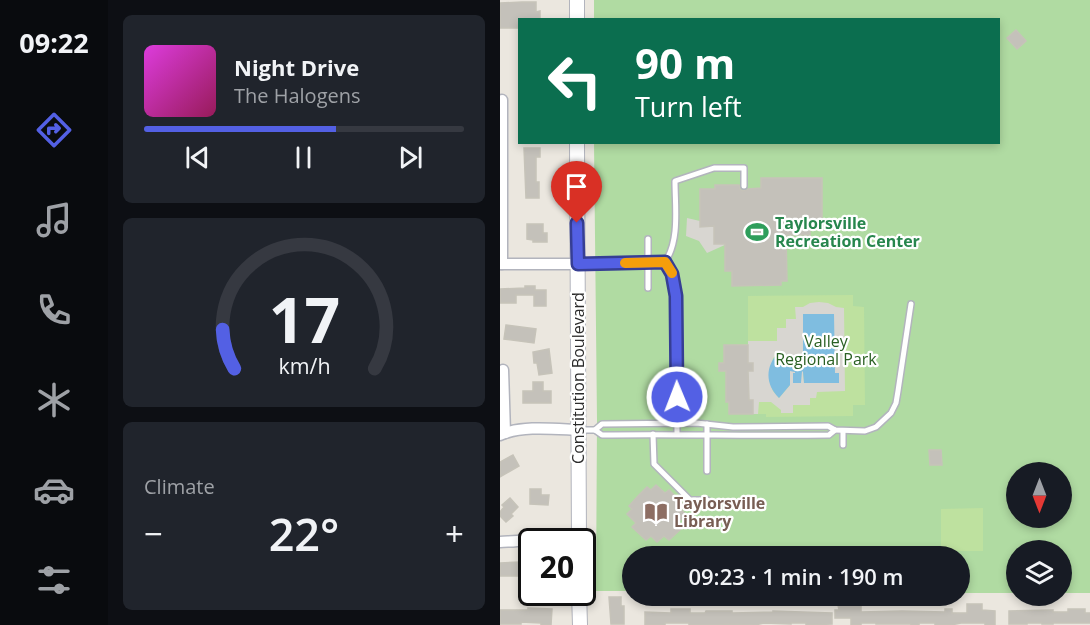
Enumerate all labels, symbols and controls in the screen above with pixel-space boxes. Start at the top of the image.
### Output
text: 09:22 [19,24,89,61]
text: 90 m [635,34,735,91]
icon: left [536,42,614,120]
text: Night Drive [234,52,359,82]
text: The Halogens [234,82,361,109]
text: Turn left [635,88,742,125]
icon: directions [33,109,75,151]
icon: previous [181,141,214,174]
icon: pause [287,141,320,174]
icon: next [394,141,427,174]
pin [551,161,602,223]
icon: arrive [560,170,593,203]
icon: music [33,199,75,241]
place label: Taylorsville Recreation Center [775,212,920,252]
sports icon: Taylorsville Recreation Center [744,219,770,245]
text: 17 [268,277,340,362]
icon: phone [33,289,75,331]
street label: Constitution Boulevard [567,292,589,464]
park label: Valley Regional Park [775,330,877,370]
text: km/h [278,352,330,381]
position arrow [645,365,709,429]
icon: climate [33,379,75,421]
north arrow [1006,462,1072,528]
map controls [1006,462,1072,606]
icon: car [33,469,75,511]
text: Climate [144,473,215,500]
place label: Taylorsville Library [674,492,765,532]
library icon: Taylorsville Library [643,499,669,525]
text: 22° [269,503,339,564]
text: − [144,511,163,556]
text: + [445,511,464,556]
speed limit sign: 20 [518,528,596,606]
button: layers [1006,540,1072,606]
icon: filters [33,559,75,601]
text: 09:23 · 1 min · 190 m [688,561,904,591]

